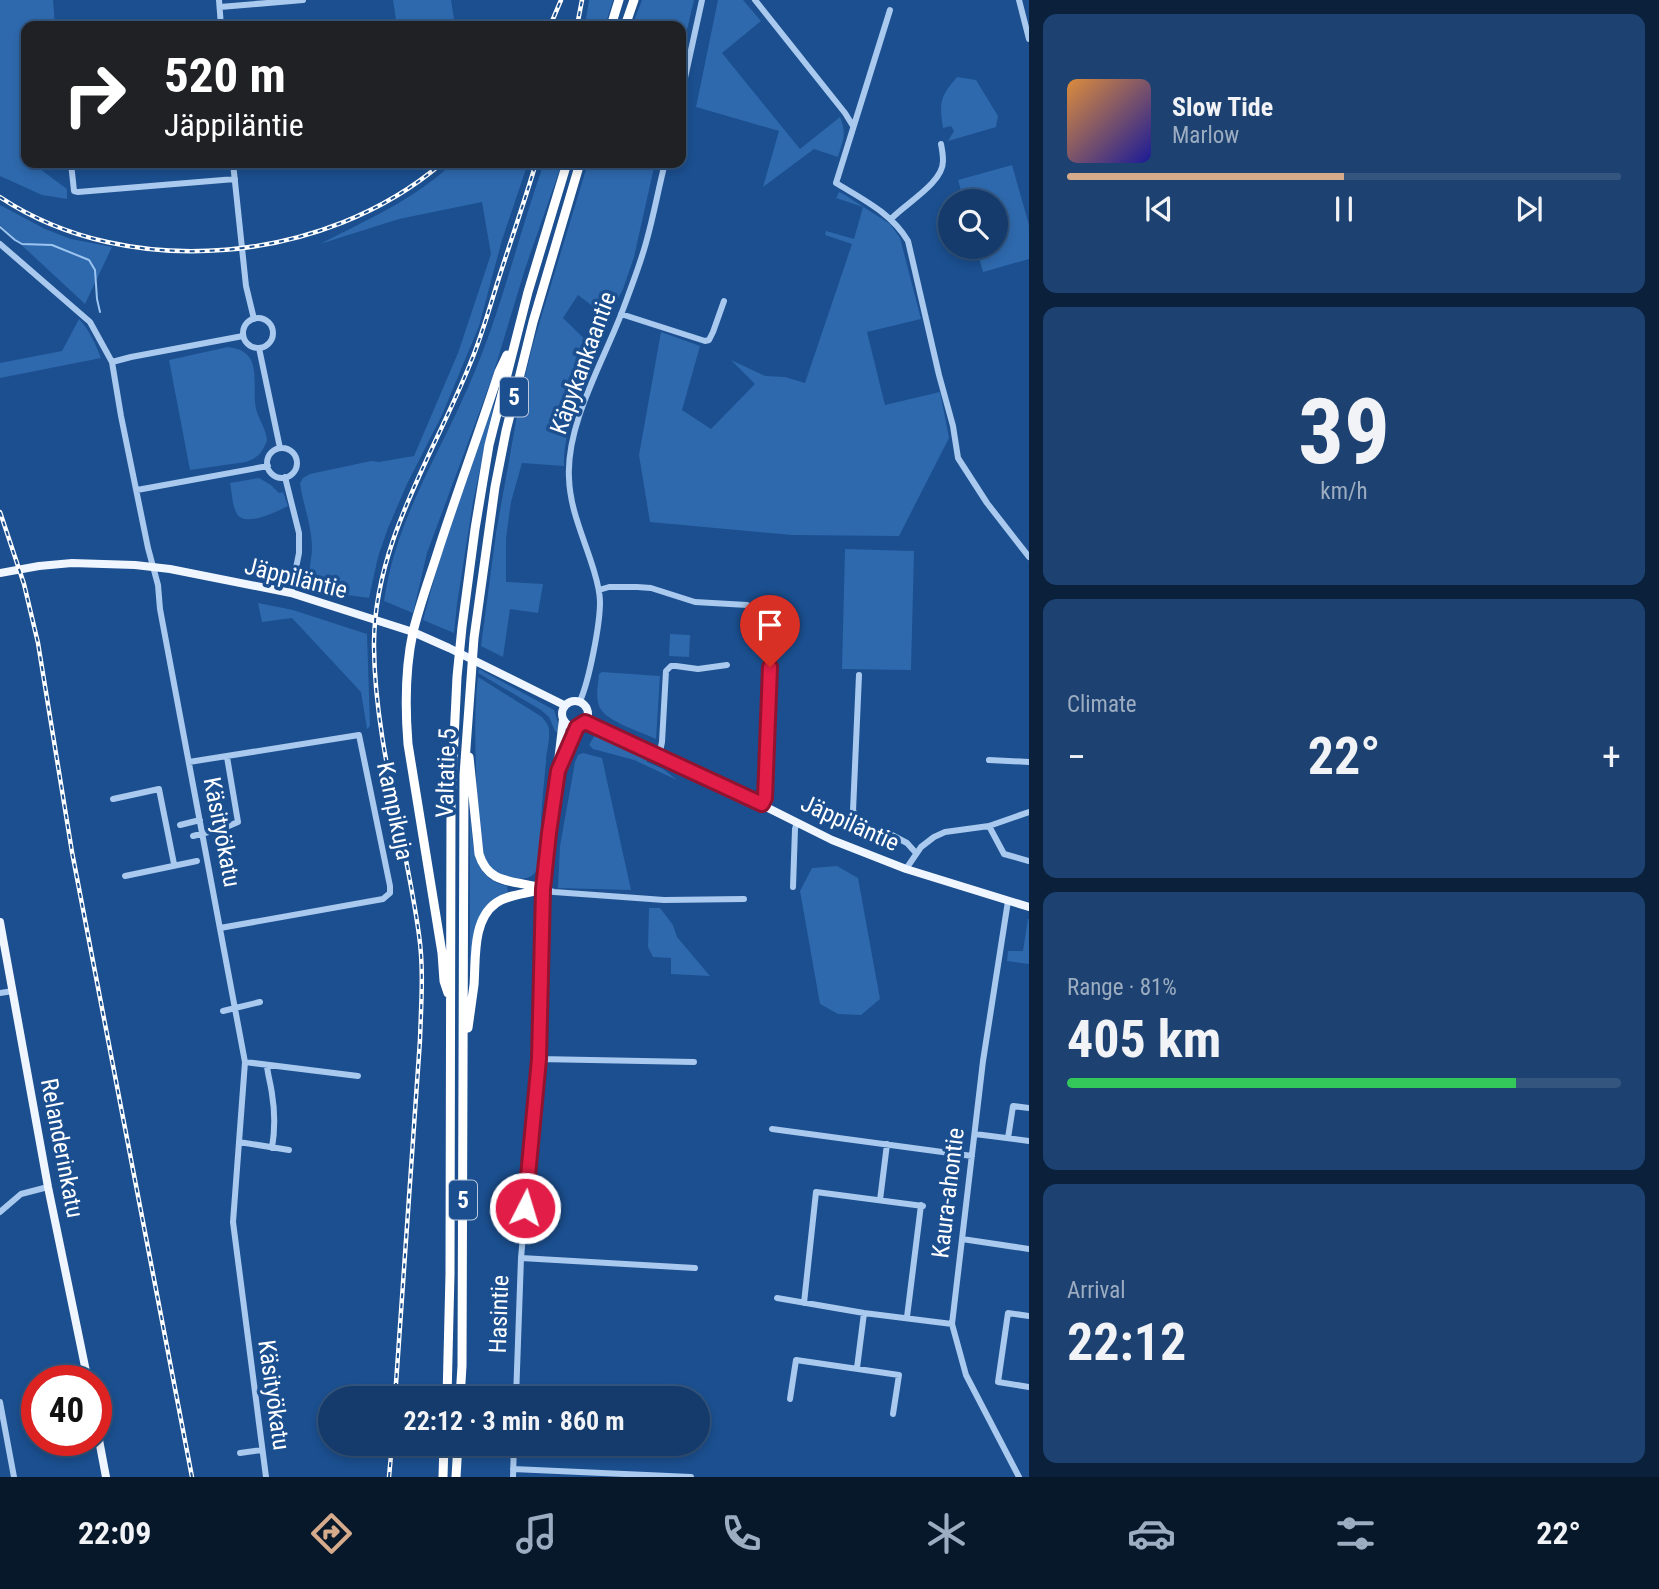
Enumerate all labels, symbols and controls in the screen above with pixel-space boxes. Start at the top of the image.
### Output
text: 520 m [164,47,286,104]
icon: right [49,49,140,140]
text: Slow Tide [1172,92,1273,122]
text: Jäppiläntie [164,106,304,144]
text: Marlow [1172,122,1239,149]
map controls [938,189,1008,259]
button: search [938,189,1008,259]
icon: previous [1140,190,1178,228]
icon: pause [1325,190,1363,228]
icon: next [1510,190,1548,228]
street label: Käpykankaantie [544,288,622,438]
road number: 5 [500,378,528,416]
text: 39 [1298,379,1390,485]
text: km/h [1320,478,1368,505]
street label: Jäppiläntie [242,552,350,604]
pin [740,595,800,667]
icon: arrive [751,606,789,644]
text: Climate [1067,691,1137,718]
text: 22° [1308,726,1380,787]
street label: Valtatie 5 [430,728,462,818]
text: − [1067,735,1086,779]
text: + [1602,735,1621,779]
street label: Kampikuja [371,760,419,862]
street label: Käsityökatu [198,775,246,889]
street label: Jäppiläntie [796,789,904,857]
text: Range · 81% [1067,974,1177,1001]
text: 405 km [1067,1009,1221,1070]
street label: Relanderinkatu [35,1076,89,1220]
street label: Kaura-ahontie [926,1126,970,1260]
position arrow [488,1171,562,1245]
road number: 5 [449,1180,477,1219]
street label: Hasintie [484,1274,514,1354]
text: Arrival [1067,1277,1126,1304]
text: 22:12 [1067,1312,1186,1373]
street label: Käsityökatu [252,1338,296,1452]
speed limit sign: 40 [21,1365,112,1456]
text: 22:12 · 3 min · 860 m [404,1406,624,1436]
icon: directions [307,1509,356,1558]
icon: music [512,1509,561,1558]
icon: phone [717,1509,766,1558]
icon: climate [922,1509,971,1558]
icon: car [1127,1509,1176,1558]
icon: filters [1331,1509,1380,1558]
text: 22:09 [78,1514,151,1552]
text: 22° [1536,1514,1581,1552]

